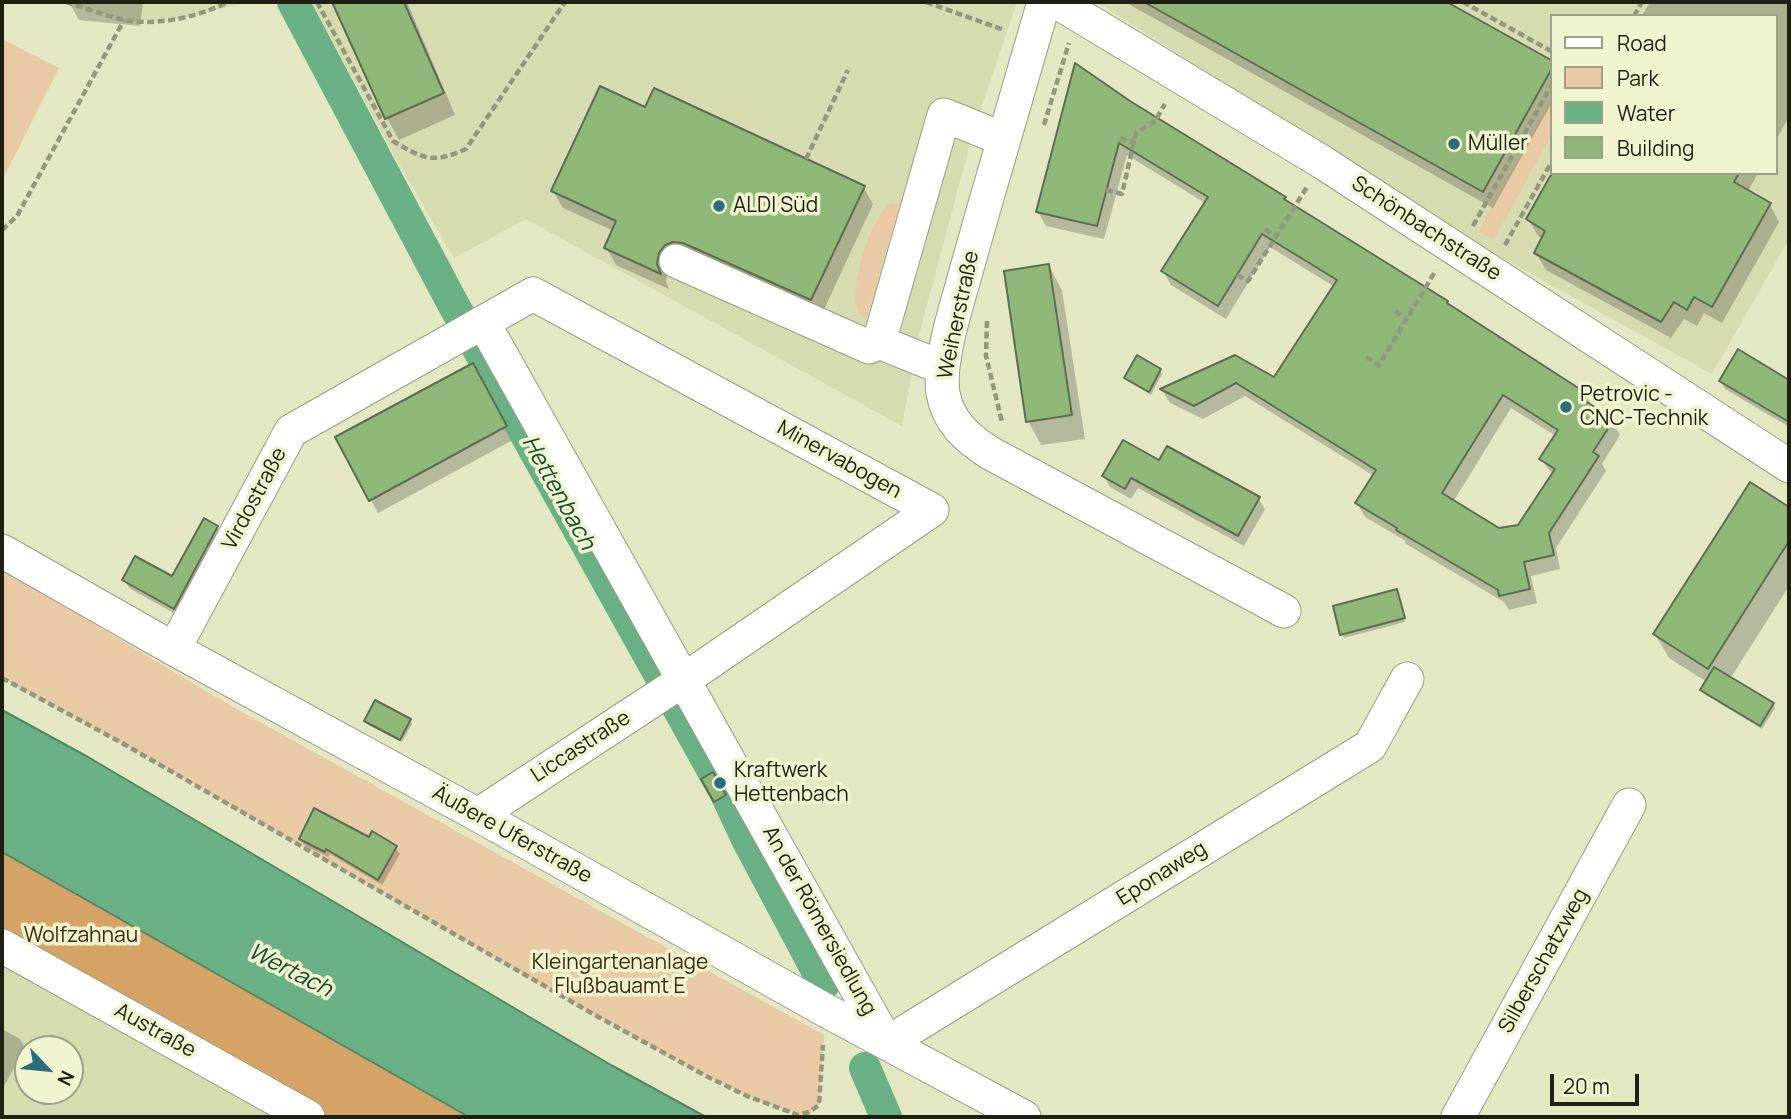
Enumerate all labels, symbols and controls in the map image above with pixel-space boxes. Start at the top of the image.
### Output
legend [1550,14,1777,175]
text: Road [1617,29,1667,57]
text: Park [1617,64,1659,92]
text: Water [1617,99,1675,127]
place label: Müller [1468,131,1528,157]
text: Building [1617,134,1694,162]
marker: Müller [1446,136,1462,152]
street label: Schönbachstraße [1346,171,1506,287]
place label: ALDI Süd [733,193,818,219]
marker: ALDI Süd [711,198,727,214]
street label: Weiherstraße [933,249,985,381]
place label: Petrovic - CNC-Technik [1580,382,1708,432]
marker: Petrovic - CNC-Technik [1558,399,1574,415]
street label: Minervabogen [772,415,906,505]
water label: Hettenbach [515,431,601,555]
street label: Virdostraße [217,443,293,555]
street label: Liccastraße [527,706,635,788]
place label: Kraftwerk Hettenbach [734,758,849,808]
marker: Kraftwerk Hettenbach [712,775,728,791]
street label: Äußere Uferstraße [428,781,596,889]
street label: An der Römersiedlung [757,822,881,1020]
street label: Eponaweg [1113,837,1211,911]
street label: Silberschatzweg [1494,884,1594,1038]
park label: Wolfzahnau [24,923,138,949]
water label: Wertach [244,938,336,1004]
park label: Kleingartenanlage Flußbauamt E [532,950,708,1000]
street label: Austraße [110,998,200,1064]
north arrow [14,1035,84,1105]
scale bar [1553,1060,1642,1104]
text: N [51,1066,81,1090]
text: 20 m [1563,1072,1610,1100]

